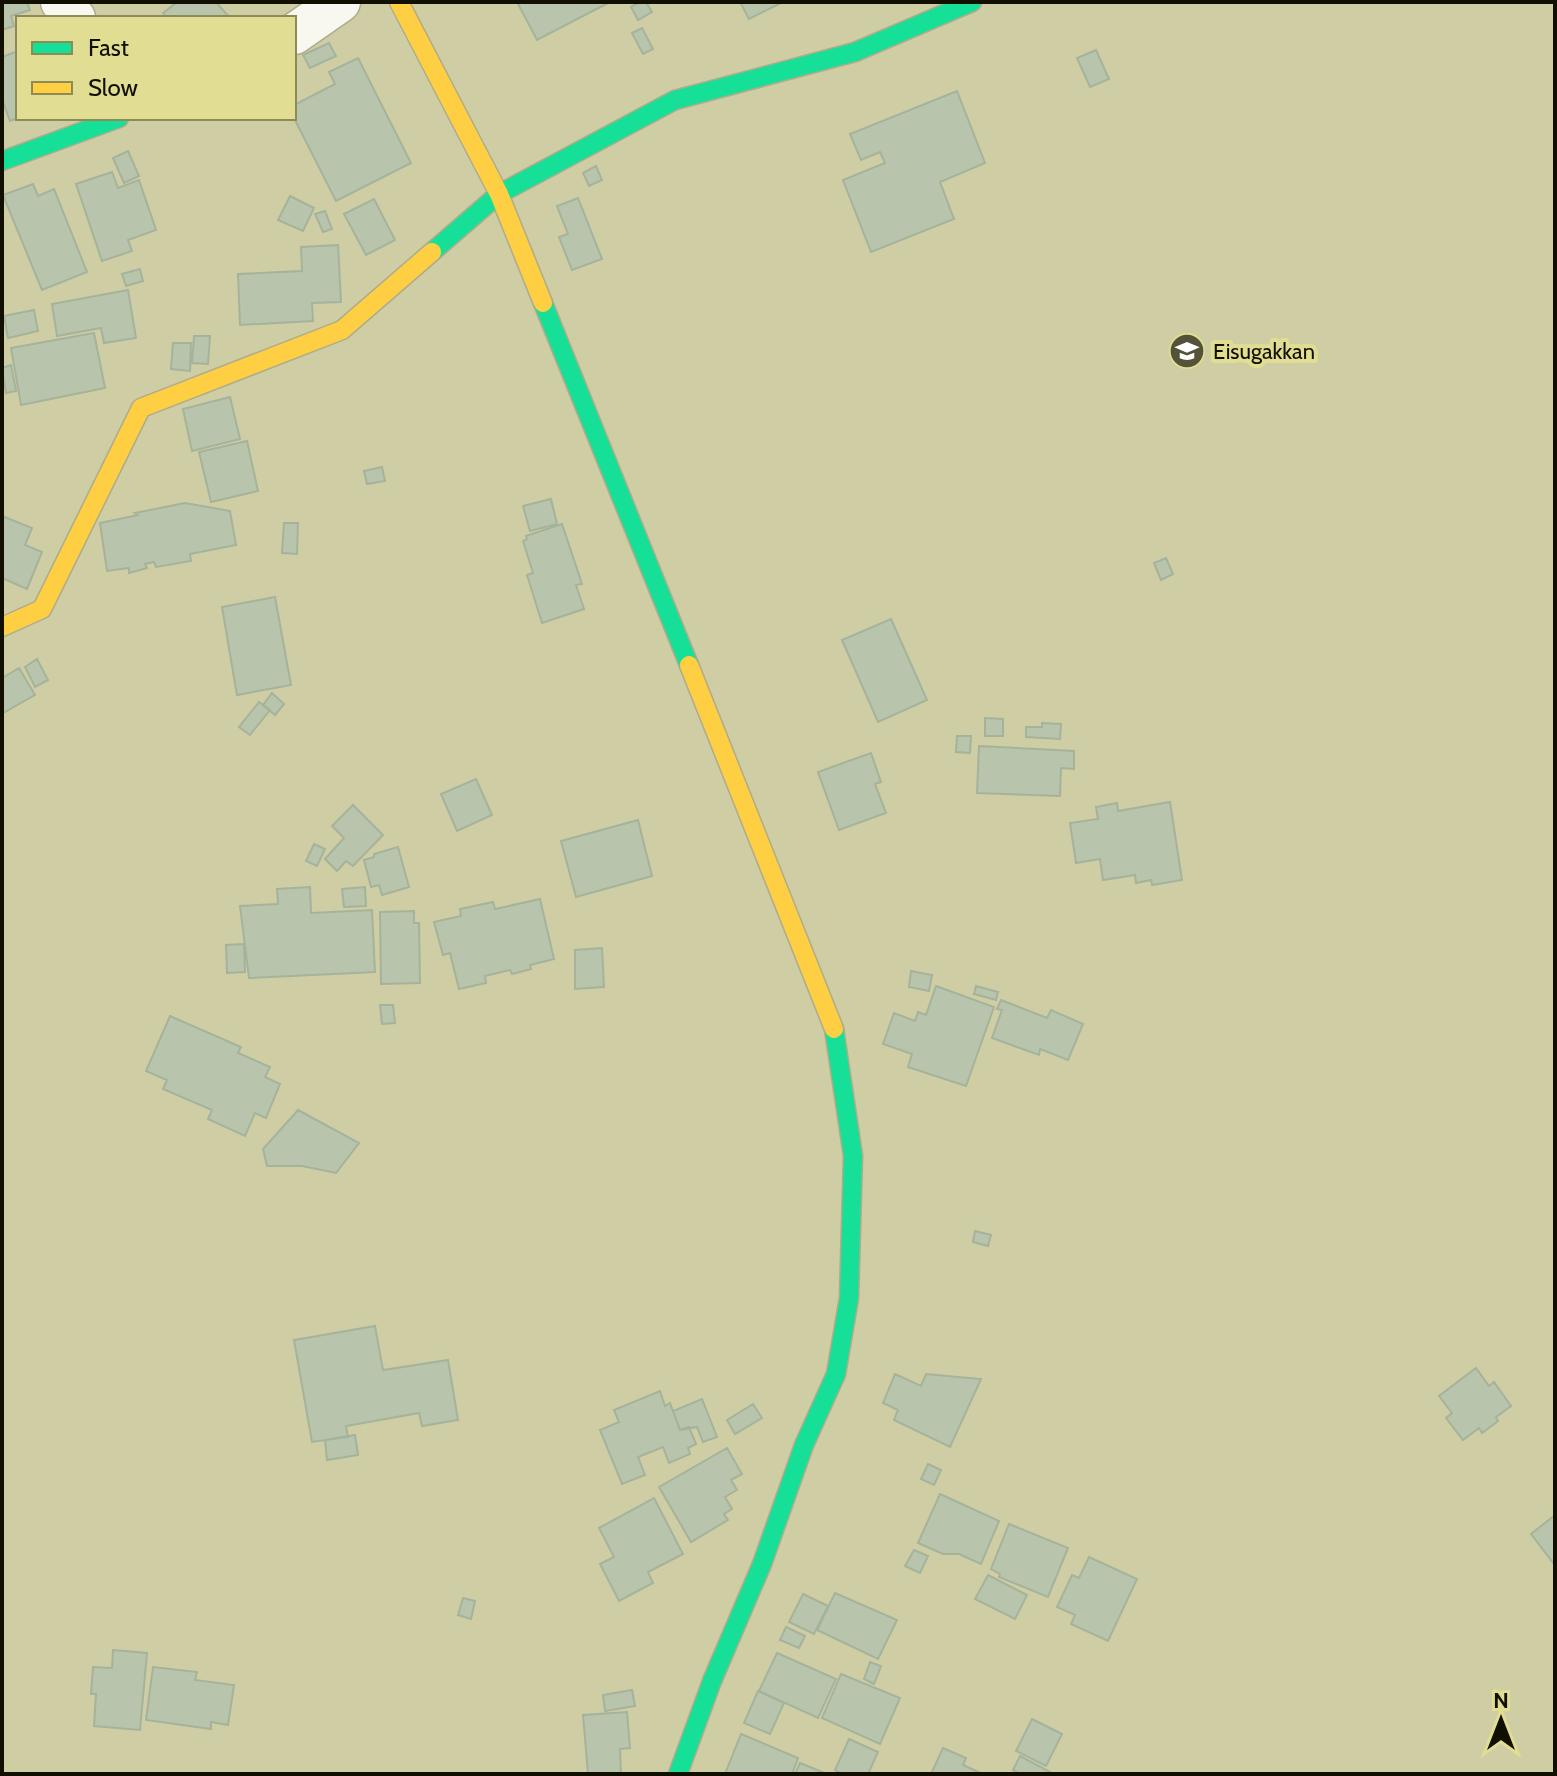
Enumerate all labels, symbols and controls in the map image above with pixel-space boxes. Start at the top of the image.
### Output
legend [16,16,296,120]
text: Fast [88,33,129,62]
text: Slow [88,73,138,102]
school or university icon: Eisugakkan [1168,332,1206,370]
place label: Eisugakkan [1213,338,1315,365]
north arrow [1461,1680,1541,1760]
text: N [1493,1687,1509,1714]

